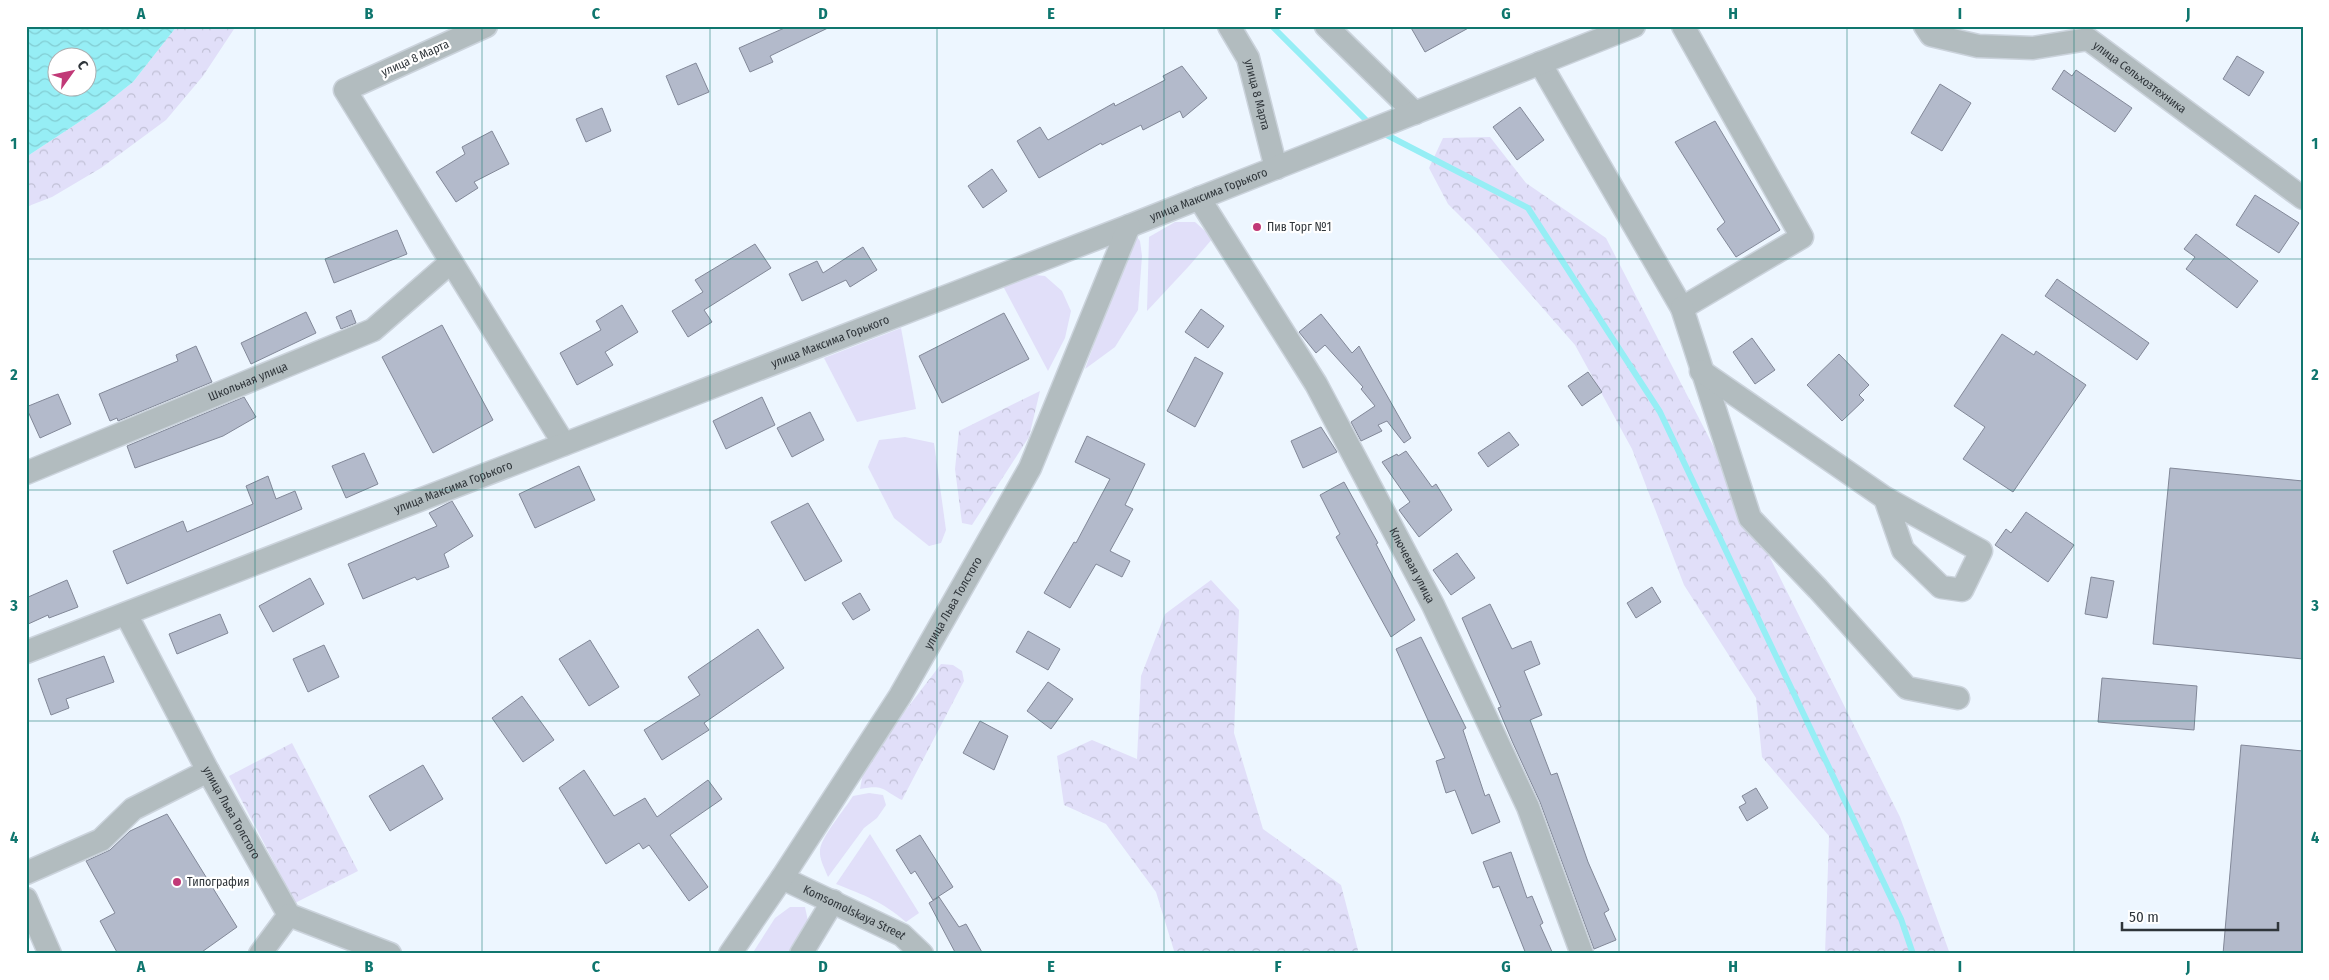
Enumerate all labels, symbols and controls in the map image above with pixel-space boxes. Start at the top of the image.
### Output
text: A [136,4,146,23]
text: B [365,4,374,23]
text: C [592,4,601,23]
text: D [818,4,828,23]
text: E [1047,4,1055,23]
text: F [1274,4,1282,23]
text: G [1501,4,1511,23]
text: H [1728,4,1738,23]
text: I [1958,4,1962,23]
text: J [2185,4,2190,23]
street label: улица 8 Марта [379,37,451,79]
street label: улица Сельхозтехника [2090,38,2189,116]
north arrow [48,48,98,98]
text: С [73,57,92,73]
street label: улица 8 Марта [1242,58,1273,132]
text: 1 [11,134,17,153]
text: 1 [2312,134,2318,153]
street label: улица Максима Горького [1148,165,1270,224]
place label: Пив Торг №1 [1267,220,1331,234]
marker: Пив Торг №1 [1251,221,1263,233]
street label: улица Максима Горького [769,312,891,371]
street label: Школьная улица [206,359,290,404]
text: 2 [9,365,18,384]
text: 2 [2310,365,2319,384]
street label: улица Максима Горького [392,458,514,516]
street label: Ключевая улица [1386,525,1438,606]
street label: улица Льва Толстого [921,554,985,652]
text: 3 [9,596,18,615]
text: 3 [2310,596,2319,615]
street label: улица Льва Толстого [200,764,263,862]
text: 4 [10,828,18,847]
text: 4 [2311,828,2319,847]
place label: Типография [187,875,249,889]
marker: Типография [171,876,183,888]
street label: Komsomolskaya Street [801,882,909,942]
scale bar [2122,900,2278,932]
text: 50 m [2129,908,2159,926]
text: A [136,957,146,976]
text: B [365,957,374,976]
text: C [592,957,601,976]
text: D [818,957,828,976]
text: E [1047,957,1055,976]
text: F [1274,957,1282,976]
text: G [1501,957,1511,976]
text: H [1728,957,1738,976]
text: I [1958,957,1962,976]
text: J [2185,957,2190,976]

